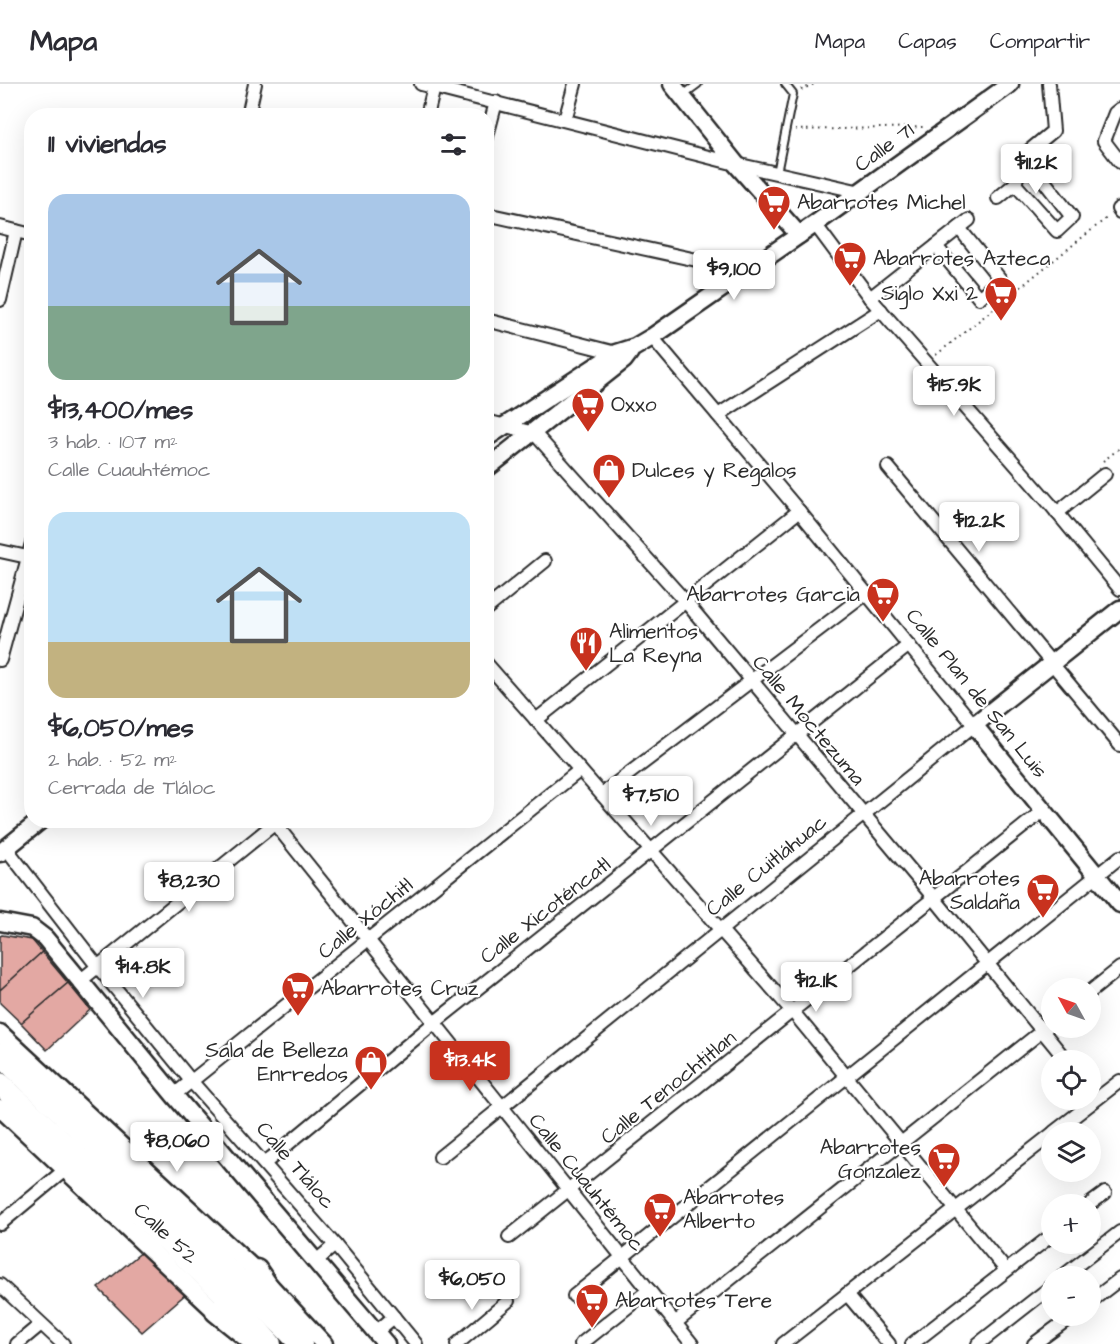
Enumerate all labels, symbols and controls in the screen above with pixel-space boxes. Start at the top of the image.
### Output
text: Mapa [30,22,97,61]
text: Mapa [815,27,865,56]
text: Capas [898,27,957,56]
text: Compartir [990,27,1090,56]
street label: Calle 71 [848,116,920,179]
text: 11 viviendas [48,126,167,162]
icon: filters [437,128,470,161]
pin: $11.2K [987,144,1085,195]
text: $11.2K [1015,149,1057,177]
supermarket icon: Abarrotes Michel [756,184,792,231]
place label: Abarrotes Michel [797,188,966,217]
icon: home [205,233,313,341]
supermarket icon: Abarrotes Azteca [832,240,868,287]
place label: Abarrotes Azteca [873,244,1051,273]
pin: $9,100 [685,250,783,301]
text: $9,100 [707,255,761,283]
supermarket icon: Siglo Xxi 2 [983,275,1019,322]
place label: Siglo Xxi 2 [881,279,978,310]
pin: $15.9K [905,366,1003,417]
text: $15.9K [927,371,981,399]
supermarket icon: Oxxo [570,386,606,433]
place label: Oxxo [611,390,657,419]
text: $13,400/mes [48,392,193,428]
text: 3 hab. · 107 m² [48,428,178,456]
shop icon: Dulces y Regalos [591,452,627,499]
text: Calle Cuauhtémoc [48,456,210,484]
place label: Dulces y Regalos [632,456,797,487]
pin: $12.2K [930,502,1028,553]
text: $12.2K [953,507,1005,535]
icon: home [205,551,313,659]
supermarket icon: Abarrotes Garcia [865,576,901,623]
place label: Abarrotes Garcia [686,580,860,609]
street label: Calle Plan de San Luis [899,602,1054,784]
place label: Alimentos La Reyna [609,617,702,672]
restaurant icon: Alimentos La Reyna [568,625,604,672]
street label: Calle Moctezuma [745,649,872,792]
text: $6,050/mes [48,710,194,746]
text: 2 hab. · 52 m² [48,746,177,774]
text: Cerrada de Tláloc [48,774,216,802]
pin: $7,510 [602,776,700,827]
text: $7,510 [623,781,679,809]
street label: Calle Cuitláhuac [700,808,833,923]
street label: Calle Xicoténcatl [474,850,617,971]
pin: $8,230 [140,862,238,913]
place label: Abarrotes Saldaña [919,864,1020,917]
text: $8,230 [158,867,220,895]
street label: Calle Xóchitl [312,871,419,966]
supermarket icon: Abarrotes Saldaña [1025,872,1061,919]
pin: $14.8K [94,948,192,999]
text: $14.8K [115,953,171,981]
pin: $12.1K [767,962,865,1013]
text: $12.1K [795,967,837,995]
supermarket icon: Abarrotes Cruz [280,970,316,1017]
place label: Abarrotes Cruz [321,974,479,1003]
north arrow [1041,978,1101,1038]
map controls [1041,978,1101,1326]
street label: Calle Tenochtitlan [594,1024,742,1151]
place label: Sala de Belleza Enrredos [206,1036,348,1089]
pin: $13.4K [421,1041,519,1092]
shop icon: Sala de Belleza Enrredos [353,1044,389,1091]
text: $13.4K [444,1046,496,1074]
button: locate [1041,1050,1101,1110]
street label: Calle Cuauhtémoc [522,1107,652,1258]
street label: Calle Tláloc [249,1115,342,1215]
pin: $8,060 [128,1122,226,1173]
button: layers [1041,1122,1101,1182]
text: $8,060 [144,1127,210,1155]
place label: Abarrotes Gonzalez [820,1133,922,1186]
supermarket icon: Abarrotes Gonzalez [926,1141,962,1188]
place label: Abarrotes Alberto [683,1183,784,1236]
supermarket icon: Abarrotes Alberto [642,1191,678,1238]
button: + [1041,1194,1101,1254]
street label: Calle 52 [127,1196,204,1271]
pin: $6,050 [423,1260,521,1311]
text: $6,050 [439,1265,505,1293]
button: − [1041,1266,1101,1326]
supermarket icon: Abarrotes Tere [574,1282,610,1329]
place label: Abarrotes Tere [615,1286,772,1315]

